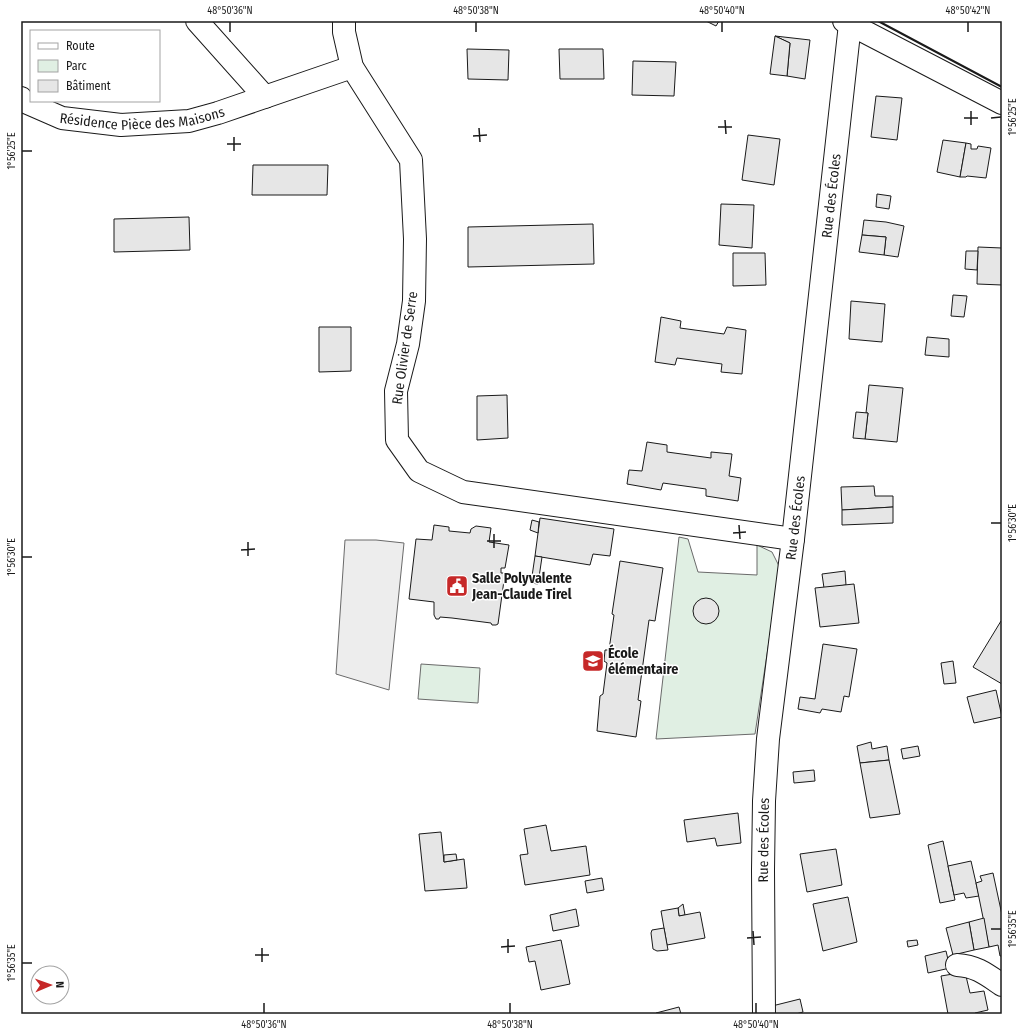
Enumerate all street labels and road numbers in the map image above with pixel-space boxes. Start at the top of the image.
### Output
street label: Résidence Pièce des Maisons [59,103,227,133]
street label: Rue des Écoles [818,153,844,239]
street label: Rue Olivier de Serre [389,290,421,406]
street label: Rue des Écoles [782,475,808,561]
street label: Rue des Écoles [754,797,773,882]

